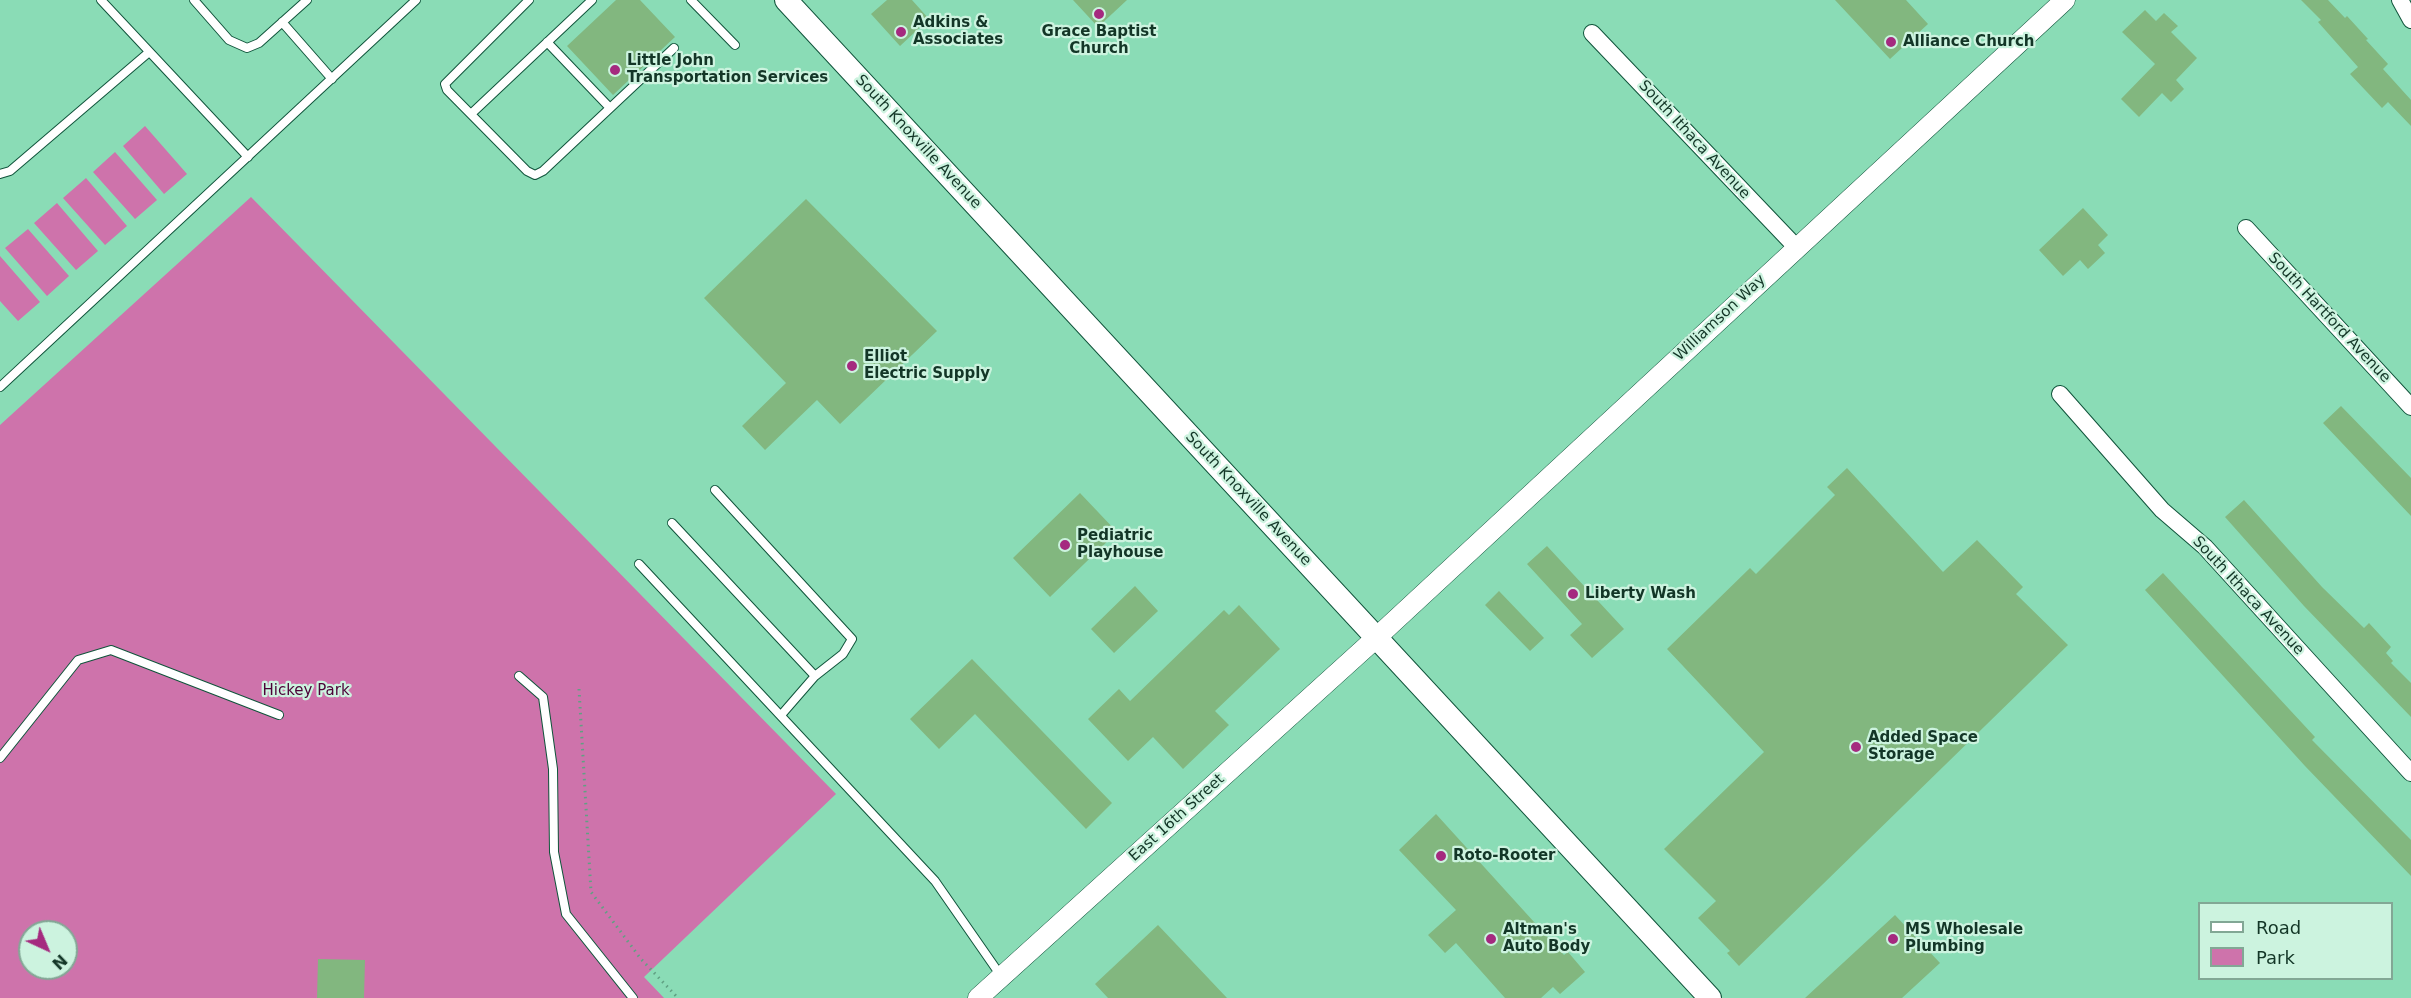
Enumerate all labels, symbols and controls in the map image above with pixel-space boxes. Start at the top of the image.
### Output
marker: Grace Baptist Church [1092,7,1106,21]
place label: Adkins & Associates [913,14,1003,49]
place label: Grace Baptist Church [1042,23,1156,58]
marker: Adkins & Associates [894,25,908,39]
place label: Alliance Church [1903,33,2034,51]
marker: Alliance Church [1884,35,1898,49]
place label: Little John Transportation Services [627,52,828,87]
marker: Little John Transportation Services [608,63,622,77]
street label: South Knoxville Avenue [851,71,985,213]
street label: South Ithaca Avenue [1634,77,1754,203]
street label: South Hartford Avenue [2264,249,2394,387]
street label: Williamson Way [1671,271,1769,365]
place label: Elliot Electric Supply [864,348,990,383]
marker: Elliot Electric Supply [845,359,859,373]
street label: South Knoxville Avenue [1181,428,1315,570]
place label: Pediatric Playhouse [1077,527,1163,562]
street label: South Ithaca Avenue [2188,533,2308,659]
marker: Pediatric Playhouse [1058,538,1072,552]
place label: Liberty Wash [1585,585,1696,603]
marker: Liberty Wash [1566,587,1580,601]
park label: Hickey Park [262,682,350,700]
place label: Added Space Storage [1868,729,1978,764]
marker: Added Space Storage [1849,740,1863,754]
street label: East 16th Street [1126,771,1228,865]
place label: Roto-Rooter [1453,847,1555,865]
marker: Roto-Rooter [1434,849,1448,863]
legend [2198,902,2393,980]
text: Road [2256,917,2301,938]
north arrow [18,920,78,980]
place label: Altman's Auto Body [1503,921,1590,956]
place label: MS Wholesale Plumbing [1905,921,2023,956]
marker: Altman's Auto Body [1484,932,1498,946]
marker: MS Wholesale Plumbing [1886,932,1900,946]
text: Park [2256,947,2295,968]
text: N [48,950,71,973]

